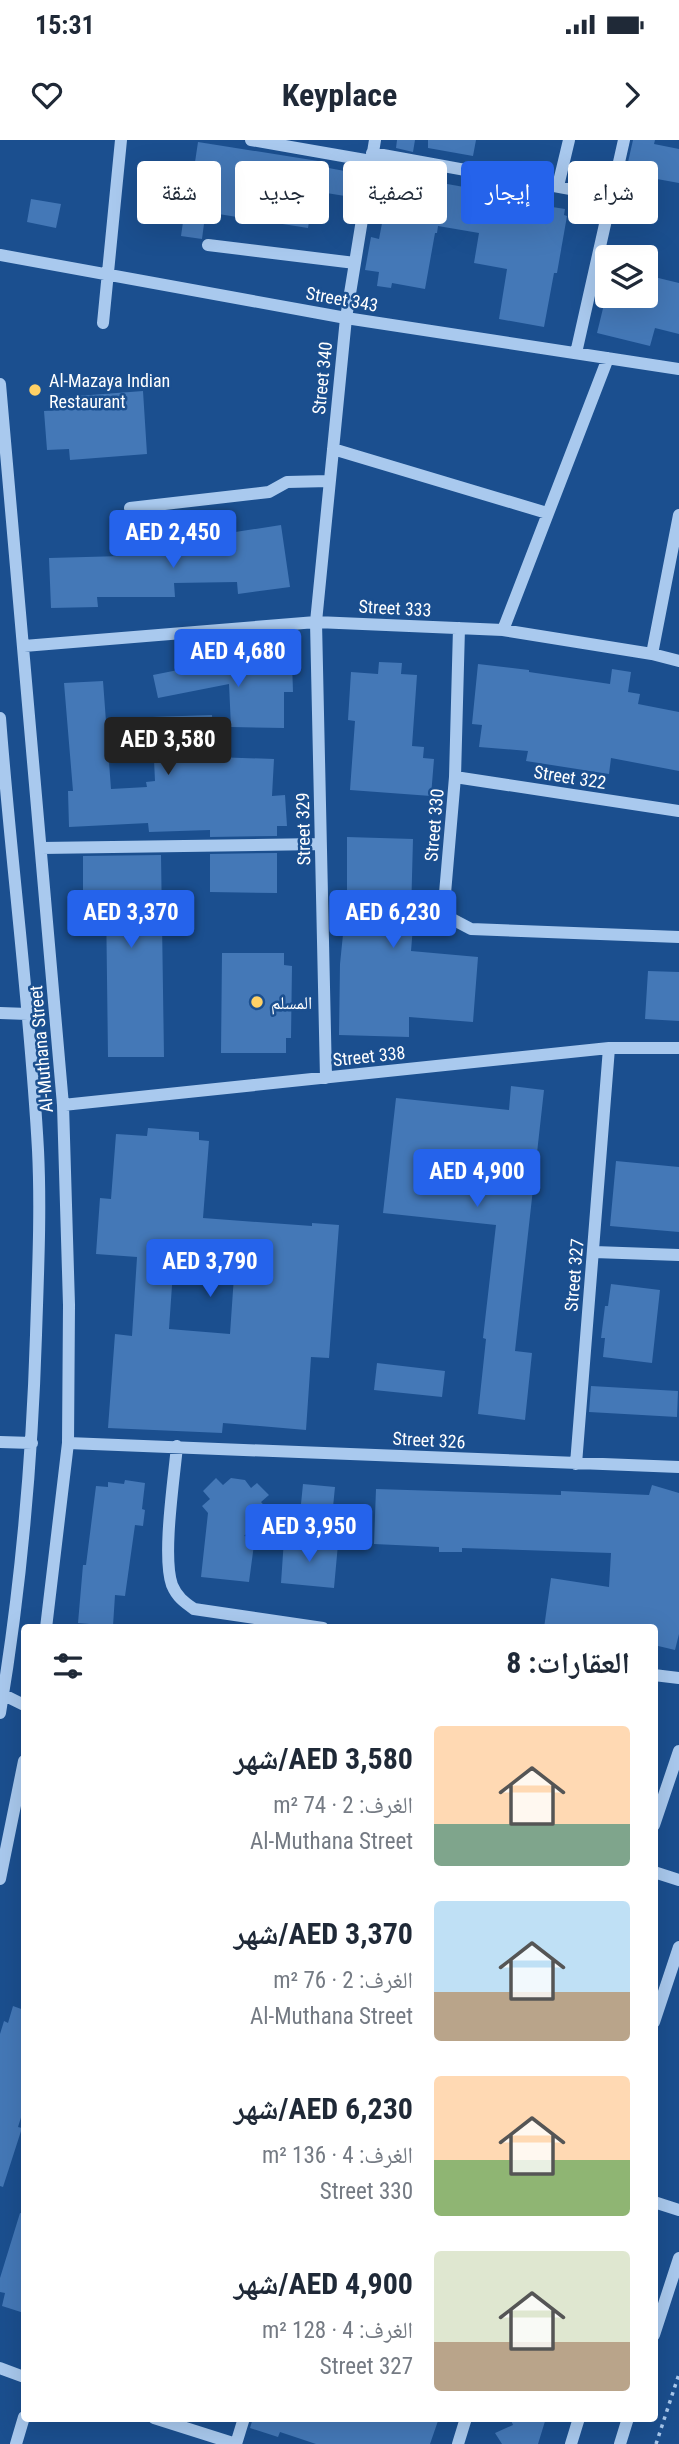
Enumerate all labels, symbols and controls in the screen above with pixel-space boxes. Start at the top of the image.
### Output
text: 15:31 [35,10,95,40]
icon: heart [28,76,66,114]
text: Keyplace [282,76,397,114]
icon: forward [613,76,651,114]
chip: شقة [137,161,221,224]
chip: جديد [235,161,329,224]
chip: تصفية [343,161,447,224]
chip: إيجار [461,161,554,224]
chip: شراء [568,161,658,224]
map controls [595,245,658,308]
button: layers [595,245,658,308]
street label: Street 343 [304,282,380,316]
street label: Street 340 [308,341,336,415]
place label: Al-Mazaya Indian Restaurant [49,370,170,412]
marker: Al-Mazaya Indian Restaurant [27,382,43,398]
pin: AED 2,450 [93,510,253,570]
text: AED 2,450 [125,519,221,546]
street label: Street 333 [358,596,432,620]
pin: AED 4,680 [158,630,318,689]
text: AED 4,680 [190,638,286,665]
pin: AED 3,580 [88,718,248,777]
text: AED 3,580 [120,726,216,753]
street label: Street 322 [532,761,608,793]
street label: Street 330 [420,788,448,862]
street label: Street 329 [292,792,314,866]
pin: AED 3,370 [51,890,211,950]
pin: AED 6,230 [313,890,473,950]
text: AED 3,370 [83,899,179,926]
text: AED 6,230 [345,899,441,926]
street label: Al-Muthana Street [25,985,57,1113]
place label: المسلم [271,992,312,1015]
marker: المسلم [249,994,265,1010]
street label: Street 338 [332,1042,406,1070]
pin: AED 4,900 [397,1150,557,1209]
text: AED 4,900 [429,1158,525,1185]
street label: Street 327 [560,1238,588,1312]
pin: AED 3,790 [130,1240,290,1299]
text: AED 3,790 [162,1248,258,1275]
street label: Street 326 [392,1428,466,1452]
pin: AED 3,950 [229,1504,389,1564]
text: AED 3,950 [261,1513,357,1540]
text: العقارات: 8 [506,1645,630,1680]
icon: filters [49,1647,87,1685]
text: AED 3,580/شهر [234,1741,413,1776]
icon: home [490,1754,574,1838]
text: الغرف: 2 · 74 m² [273,1792,413,1819]
text: Al-Muthana Street [250,1828,413,1855]
text: AED 3,370/شهر [234,1916,413,1951]
icon: home [490,1929,574,2013]
text: الغرف: 2 · 76 m² [273,1967,413,1994]
text: Al-Muthana Street [250,2003,413,2030]
text: AED 6,230/شهر [234,2091,413,2126]
icon: home [490,2104,574,2188]
text: الغرف: 4 · 136 m² [262,2142,413,2169]
text: Street 330 [320,2178,413,2205]
text: AED 4,900/شهر [234,2266,413,2301]
icon: home [490,2279,574,2363]
text: الغرف: 4 · 128 m² [262,2317,413,2344]
text: Street 327 [320,2353,413,2380]

